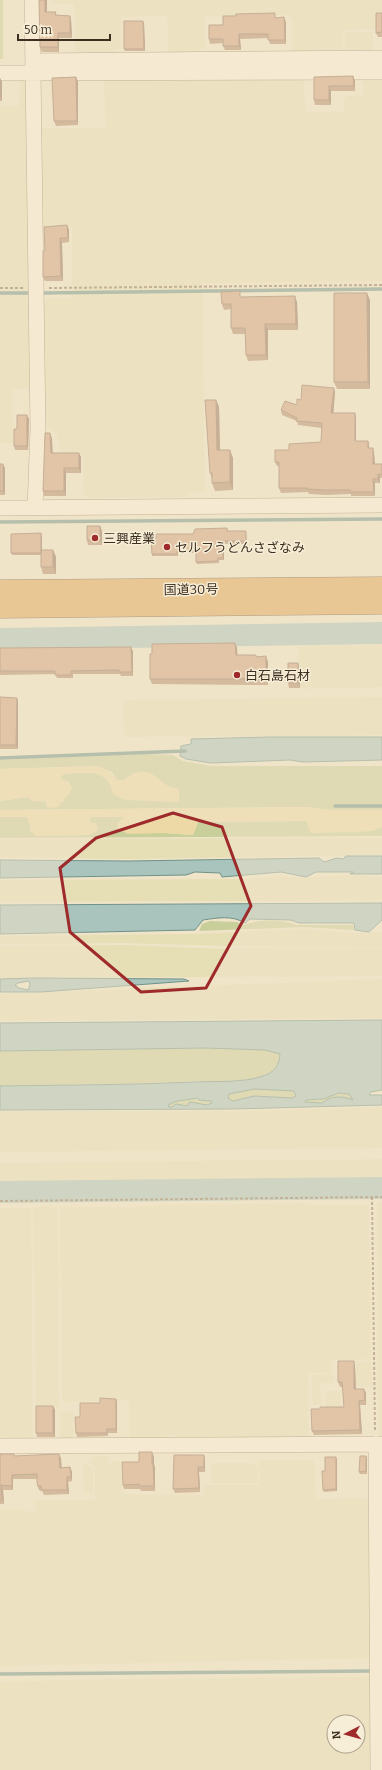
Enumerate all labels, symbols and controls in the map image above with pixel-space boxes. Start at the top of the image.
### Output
scale bar [18,16,110,42]
text: 50 m [24,23,53,37]
place label: 三興産業 [103,531,155,546]
marker: 三興産業 [90,533,100,543]
place label: セルフうどんさざなみ [175,540,305,555]
marker: セルフうどんさざなみ [162,542,172,552]
street label: 国道30号 [164,582,219,597]
place label: 白石島石材 [245,668,310,683]
marker: 白石島石材 [232,670,242,680]
north arrow [326,1714,366,1754]
text: N [330,1730,343,1740]

